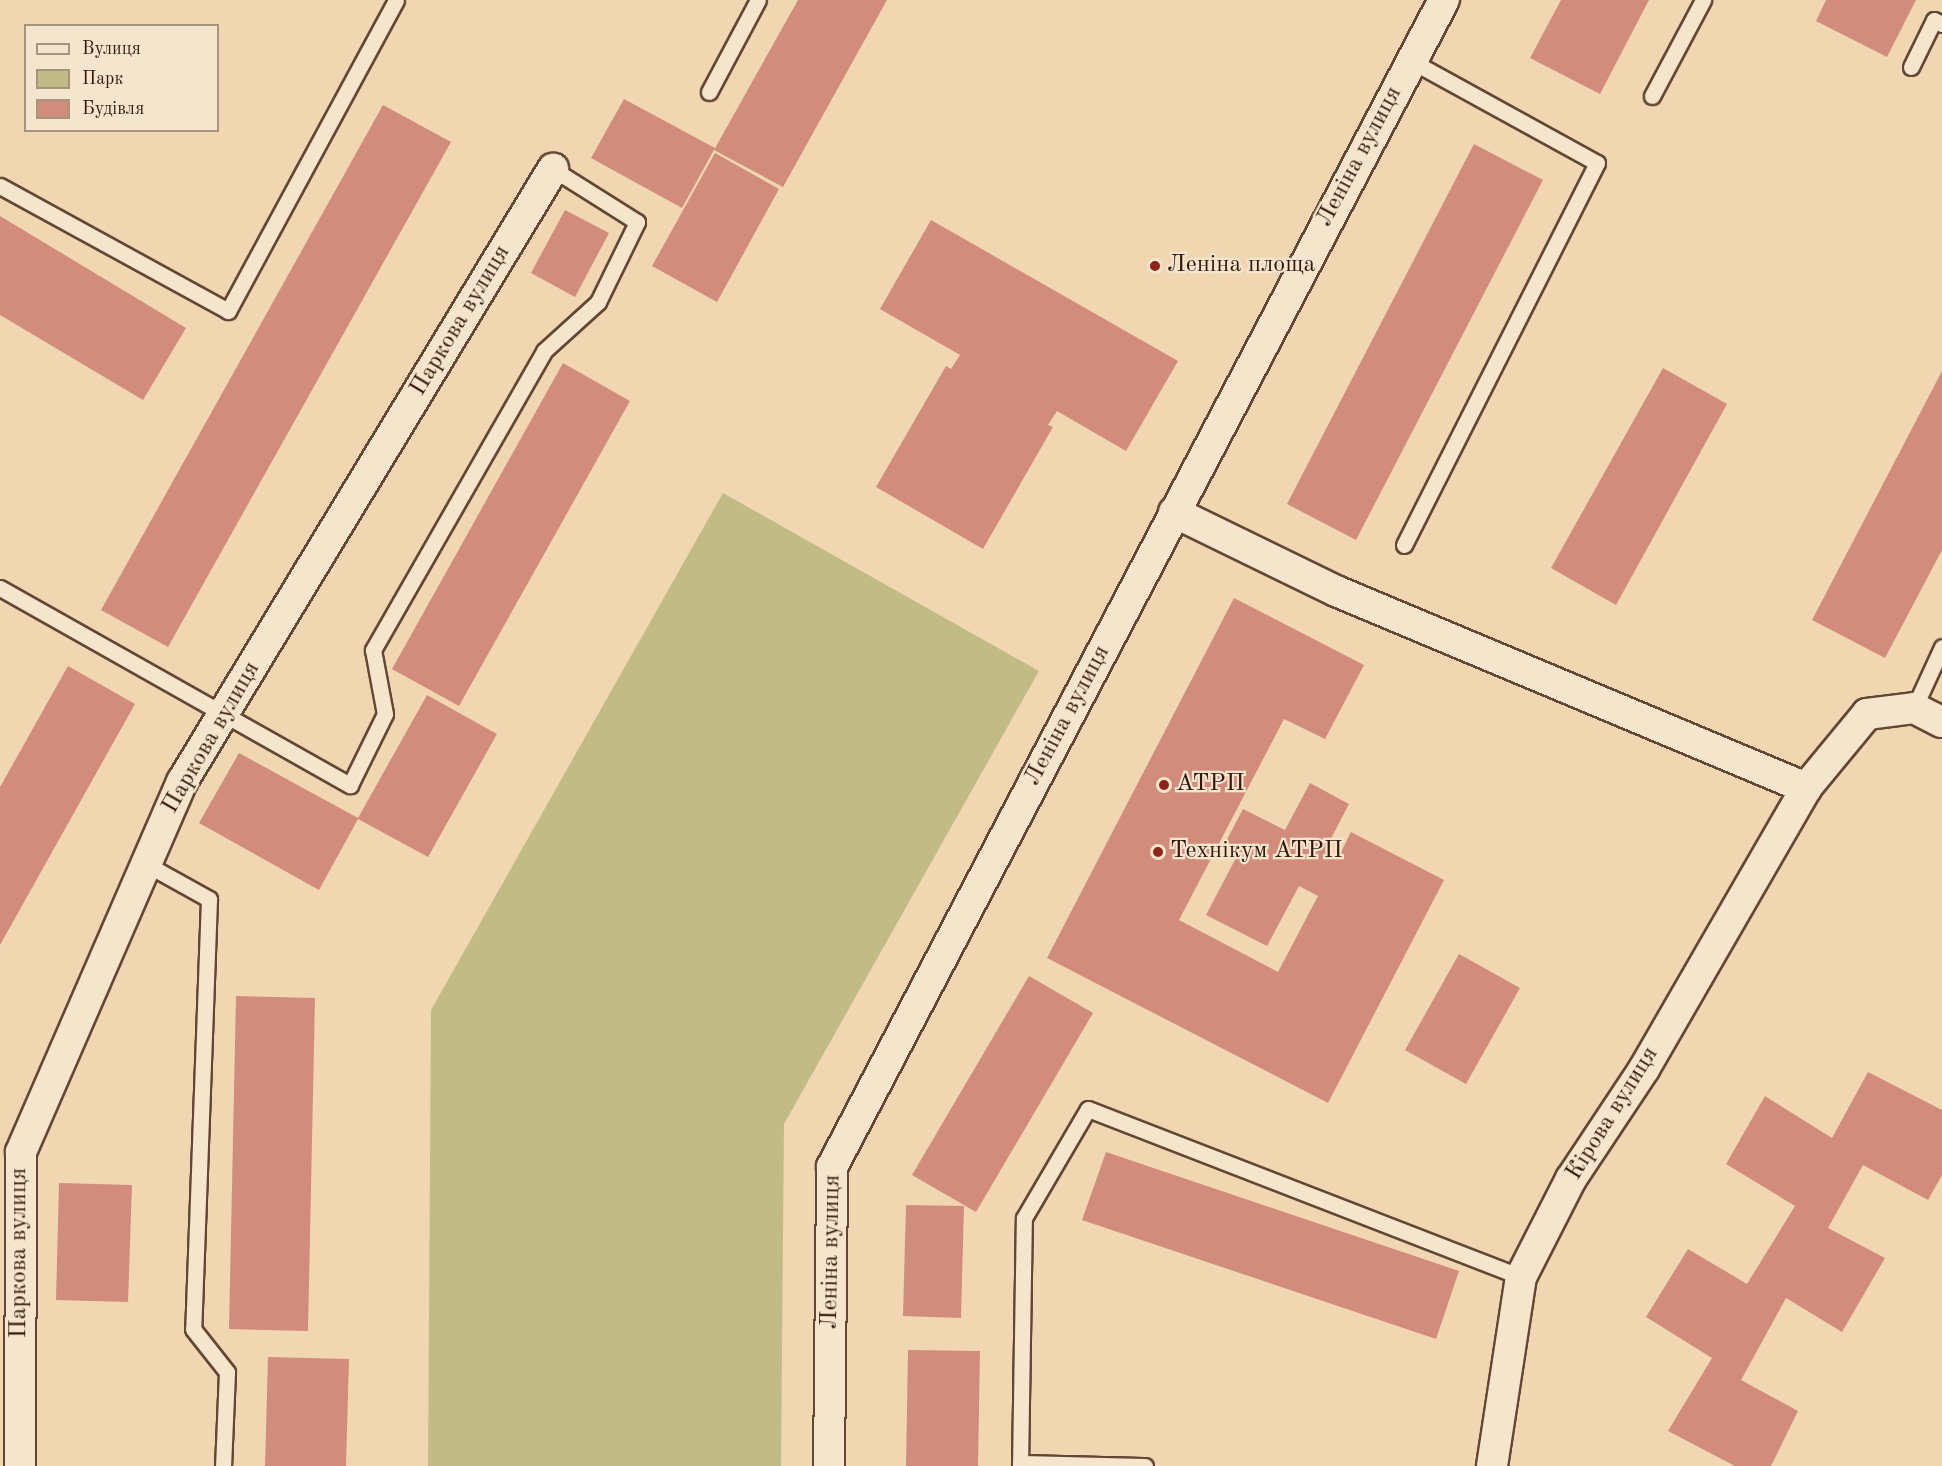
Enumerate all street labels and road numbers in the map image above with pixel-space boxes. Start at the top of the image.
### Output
street label: Леніна вулиця [1311,82,1409,232]
street label: Паркова вулиця [405,240,517,402]
street label: Леніна вулиця [1019,641,1117,791]
street label: Паркова вулиця [157,657,267,819]
street label: Кірова вулиця [1561,1042,1665,1186]
street label: Паркова вулиця [6,1168,34,1338]
street label: Леніна вулиця [816,1174,848,1330]

